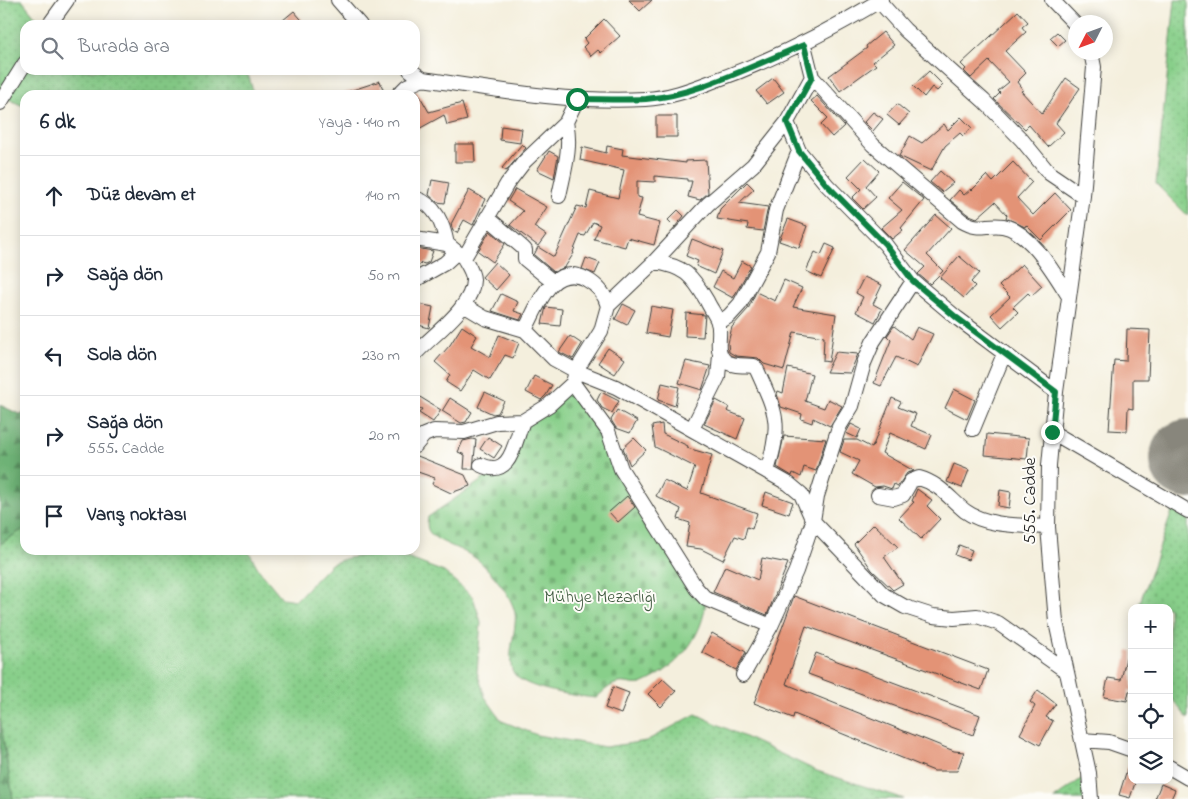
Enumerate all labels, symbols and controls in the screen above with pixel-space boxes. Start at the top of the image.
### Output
north arrow [1068,15,1113,60]
search box [20,20,420,75]
icon: search [38,34,66,62]
text: Burada ara [78,34,170,61]
route start [566,88,589,111]
text: 6 dk [40,108,76,138]
text: Yaya · 440 m [319,111,400,135]
icon: ahead [40,182,68,210]
text: Düz devam et [87,182,196,209]
text: 140 m [365,184,400,208]
icon: right [40,262,68,290]
text: Sağa dön [87,262,163,289]
text: 50 m [368,264,400,288]
icon: left [40,342,68,370]
text: Sola dön [87,342,157,369]
text: 230 m [362,344,400,368]
text: Sağa dön [87,410,163,437]
route end [1041,421,1064,444]
icon: right [40,422,68,450]
text: 20 m [369,424,400,448]
text: 555. Cadde [87,437,164,461]
street label: 555. Cadde [1018,457,1044,544]
icon: arrive [40,502,68,530]
text: Varış noktası [87,502,187,529]
park label: Mühye Mezarlığı [544,585,656,612]
map controls [1128,604,1173,784]
button: + [1128,604,1173,649]
button: − [1128,649,1173,694]
button: locate [1128,694,1173,739]
button: layers [1128,739,1173,784]

